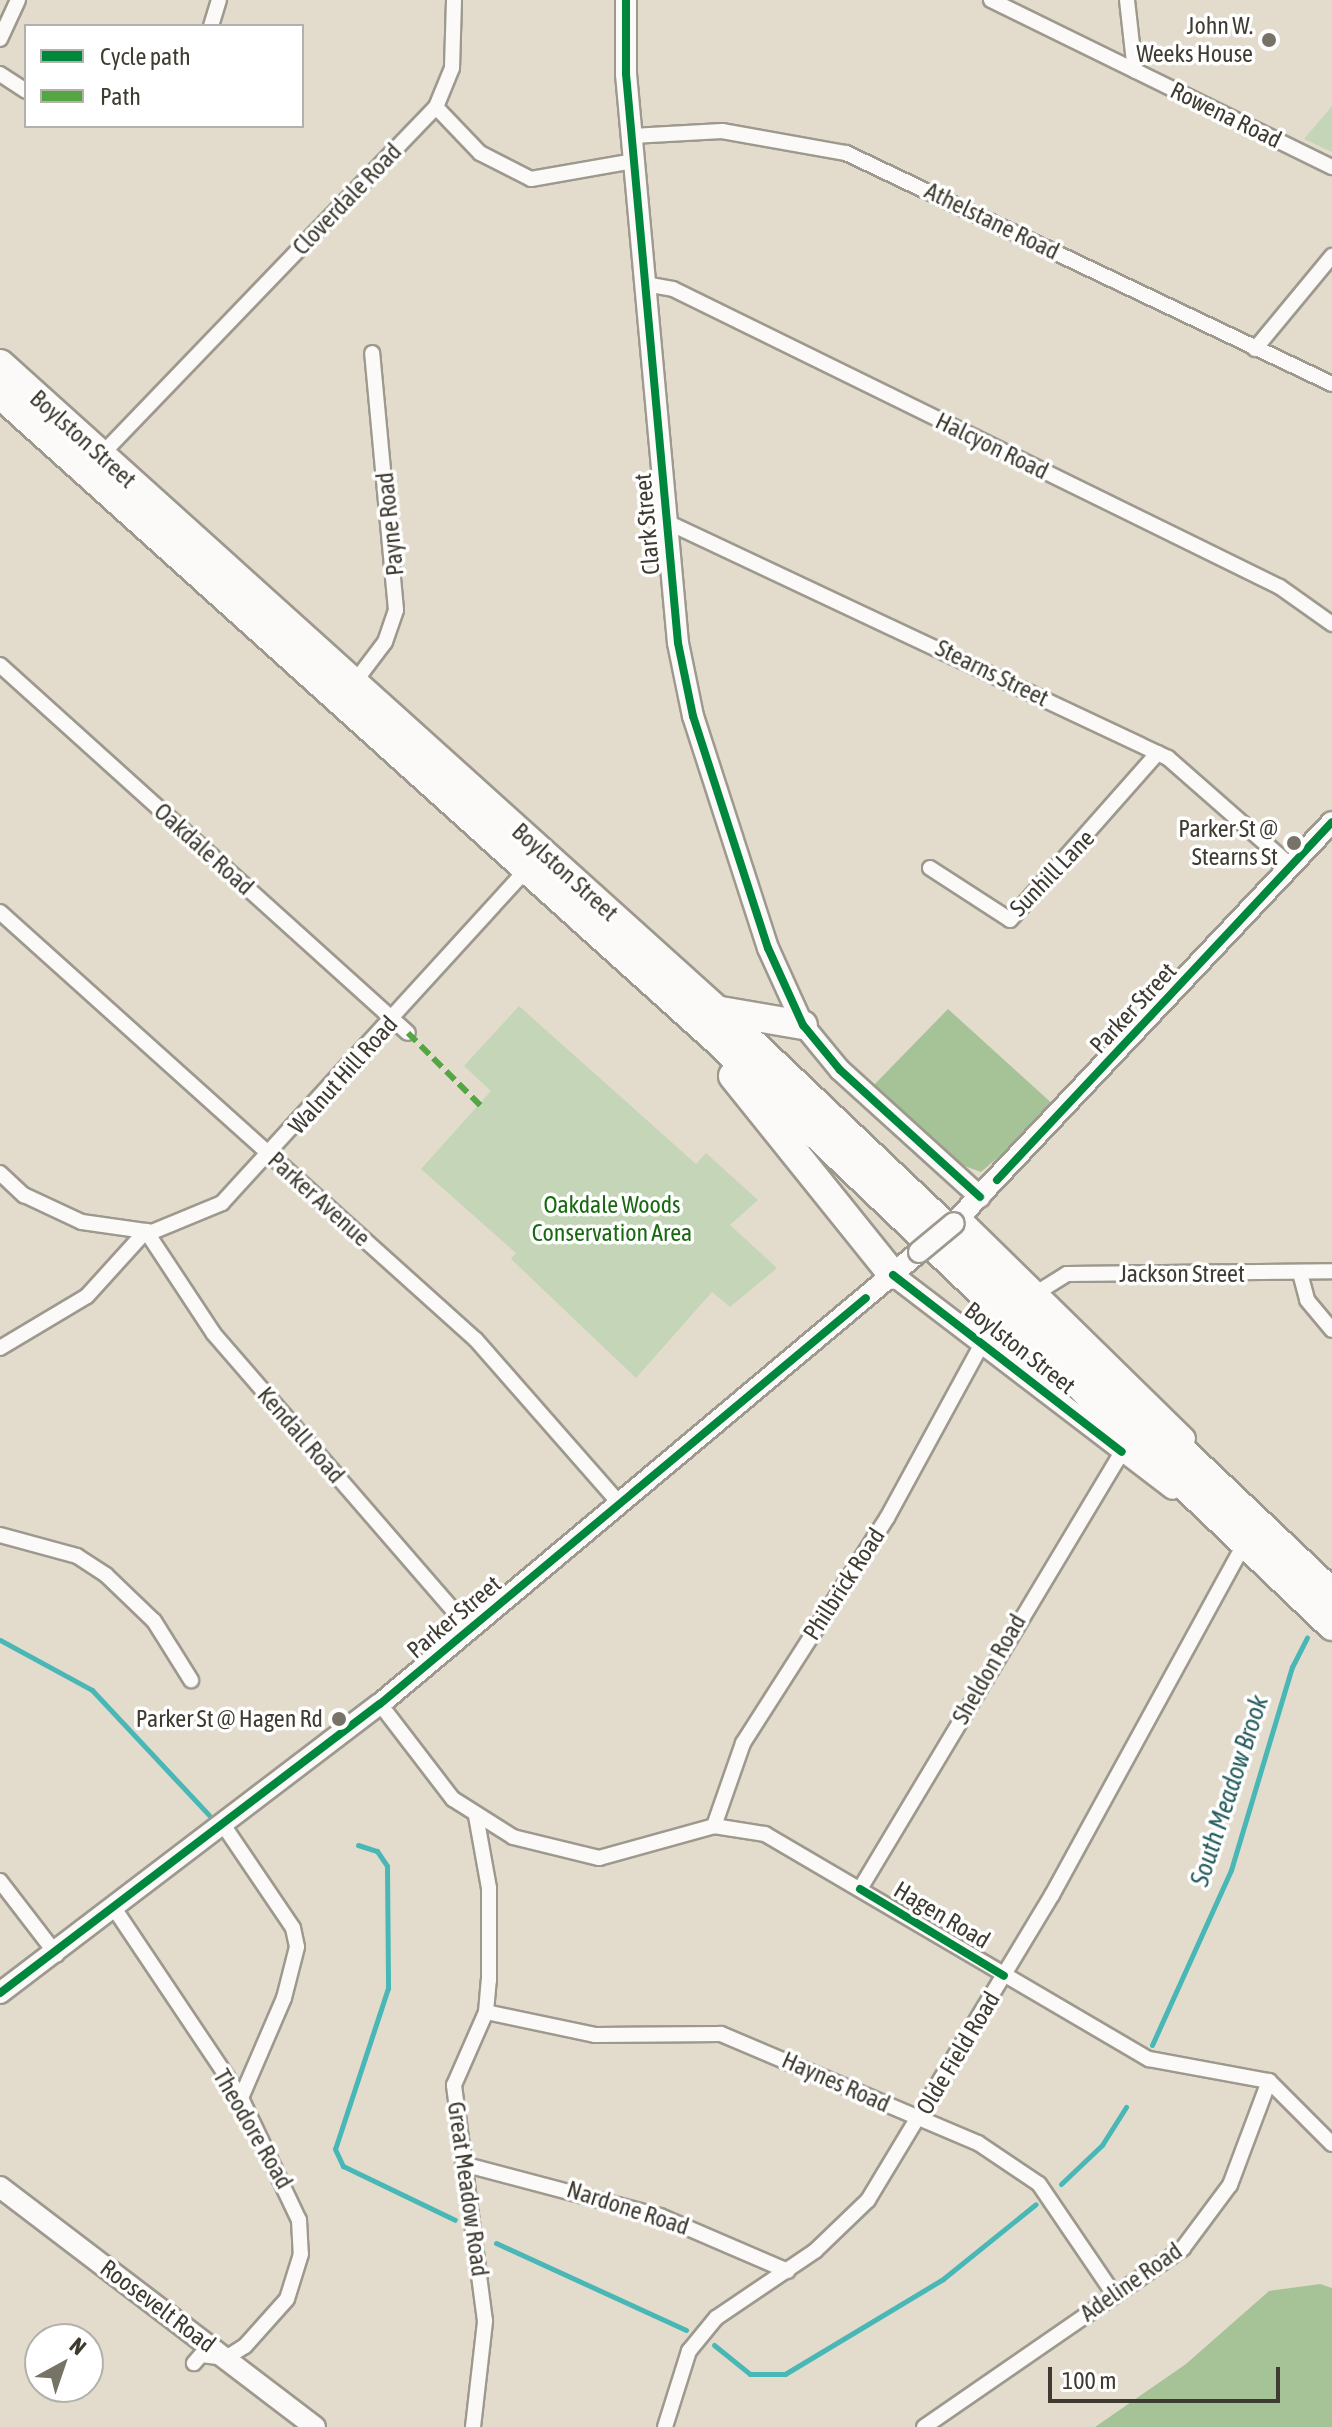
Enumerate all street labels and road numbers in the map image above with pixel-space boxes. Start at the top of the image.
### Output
street label: Rowena Road [1166,76,1286,154]
street label: Cloverdale Road [287,137,407,261]
street label: Athelstane Road [920,176,1064,266]
street label: Boylston Street [24,384,142,494]
street label: Halcyon Road [931,406,1053,486]
street label: Payne Road [370,471,410,577]
street label: Clark Street [628,472,666,576]
street label: Stearns Street [931,633,1053,713]
street label: Oakdale Road [148,797,260,901]
street label: Boylston Street [506,817,624,927]
street label: Sunhill Lane [1004,824,1100,922]
street label: Parker Street [1084,957,1182,1059]
street label: Walnut Hill Road [282,1010,404,1140]
street label: Parker Avenue [262,1146,376,1252]
street label: Jackson Street [1119,1260,1245,1288]
street label: Boylston Street [959,1296,1081,1400]
street label: Kendall Road [251,1381,351,1489]
street label: Philbrick Road [797,1523,891,1645]
street label: Parker Street [401,1569,507,1665]
street label: Sheldon Road [946,1609,1032,1729]
street label: Hagen Road [889,1875,995,1955]
street label: Olde Field Road [910,1986,1006,2120]
street label: Haynes Road [778,2045,894,2119]
street label: Theodore Road [207,2064,299,2194]
street label: Great Meadow Road [441,2100,495,2278]
street label: Nardone Road [563,2175,693,2241]
street label: Adeline Road [1075,2236,1187,2328]
street label: Roosevelt Road [95,2253,221,2359]

